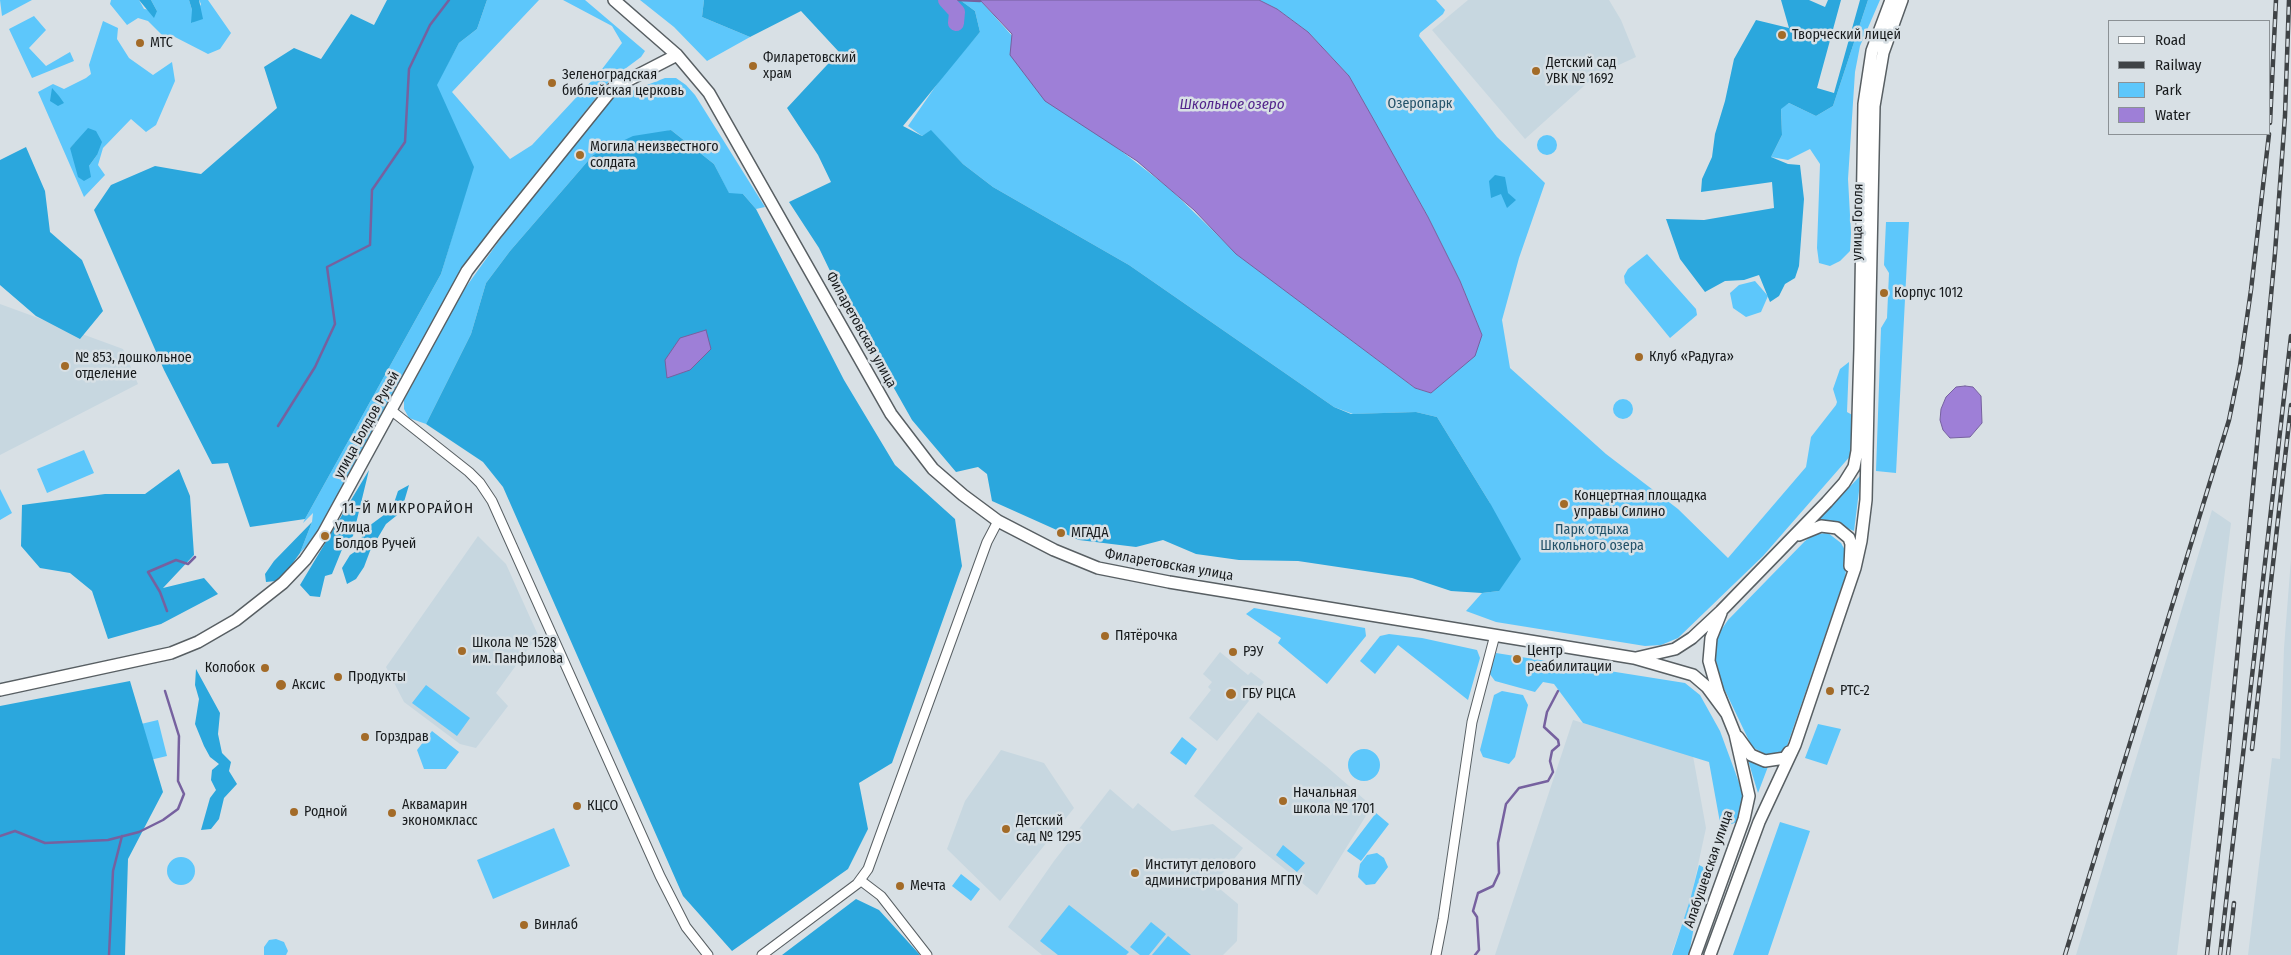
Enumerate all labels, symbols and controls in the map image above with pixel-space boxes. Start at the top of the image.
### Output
legend [2108,20,2271,135]
place label: Творческий лицей [1792,27,1901,43]
marker: Творческий лицей [1776,29,1788,41]
text: Road [2155,31,2186,49]
place label: МТС [150,35,173,51]
marker: МТС [134,37,146,49]
place label: Филаретовский храм [763,50,856,82]
place label: Детский сад УВК № 1692 [1546,55,1616,88]
text: Railway [2155,56,2202,74]
marker: Филаретовский храм [747,60,759,72]
marker: Детский сад УВК № 1692 [1530,65,1542,77]
place label: Зеленоградская библейская церковь [562,67,684,100]
marker: Зеленоградская библейская церковь [546,77,558,89]
text: Park [2155,81,2182,99]
water label: Школьное озеро [1179,96,1285,114]
park label: Озеропарк [1388,96,1452,112]
text: Water [2155,106,2190,124]
place label: Могила неизвестного солдата [590,139,719,172]
marker: Могила неизвестного солдата [574,149,586,161]
street label: улица Гоголя [1849,183,1867,261]
street label: Филаретовская улица [822,269,900,391]
place label: Корпус 1012 [1894,285,1963,301]
marker: Корпус 1012 [1878,287,1890,299]
place label: Клуб «Радуга» [1649,349,1734,365]
place label: № 853, дошкольное отделение [75,350,192,382]
marker: Клуб «Радуга» [1633,351,1645,363]
marker: № 853, дошкольное отделение [59,360,71,372]
street label: улица Болдов Ручей [331,369,403,481]
place label: Концертная площадка управы Силино [1574,488,1707,520]
marker: Концертная площадка управы Силино [1558,498,1570,510]
district label: 11-Й МИКРОРАЙОН [340,500,476,518]
place label: Улица Болдов Ручей [335,520,416,552]
park label: Парк отдыха Школьного озера [1540,522,1644,554]
place label: МГАДА [1071,525,1109,541]
marker: МГАДА [1055,527,1067,539]
marker: Улица Болдов Ручей [319,530,331,542]
street label: Филаретовская улица [1103,545,1235,585]
place label: Пятёрочка [1115,628,1178,644]
marker: Пятёрочка [1099,630,1111,642]
place label: Школа № 1528 им. Панфилова [472,635,563,668]
place label: Центр реабилитации [1527,643,1612,676]
place label: РЭУ [1243,644,1263,660]
marker: Школа № 1528 им. Панфилова [456,645,468,657]
marker: РЭУ [1227,646,1239,658]
marker: Центр реабилитации [1511,653,1523,665]
place label: Колобок [205,660,255,676]
marker: Колобок [259,662,271,674]
place label: Продукты [348,669,406,685]
marker: Продукты [332,671,344,683]
place label: Аксис [292,677,325,693]
marker: Аксис [274,678,288,692]
place label: РТС-2 [1840,683,1870,699]
marker: РТС-2 [1824,685,1836,697]
place label: ГБУ РЦСА [1242,686,1296,702]
marker: ГБУ РЦСА [1224,687,1238,701]
place label: Горздрав [375,729,429,745]
marker: Горздрав [359,731,371,743]
place label: Начальная школа № 1701 [1293,785,1375,818]
marker: Начальная школа № 1701 [1277,795,1289,807]
place label: Аквамарин экономкласс [402,797,478,830]
place label: КЦСО [587,798,618,814]
marker: КЦСО [571,800,583,812]
place label: Родной [304,804,348,820]
marker: Родной [288,806,300,818]
marker: Аквамарин экономкласс [386,807,398,819]
street label: Алабушевская улица [1681,808,1737,930]
place label: Детский сад № 1295 [1016,813,1081,846]
marker: Детский сад № 1295 [1000,823,1012,835]
place label: Институт делового администрирования МГПУ [1145,857,1302,890]
marker: Институт делового администрирования МГПУ [1129,867,1141,879]
place label: Мечта [910,878,946,894]
marker: Мечта [894,880,906,892]
place label: Винлаб [534,917,578,933]
marker: Винлаб [518,919,530,931]

